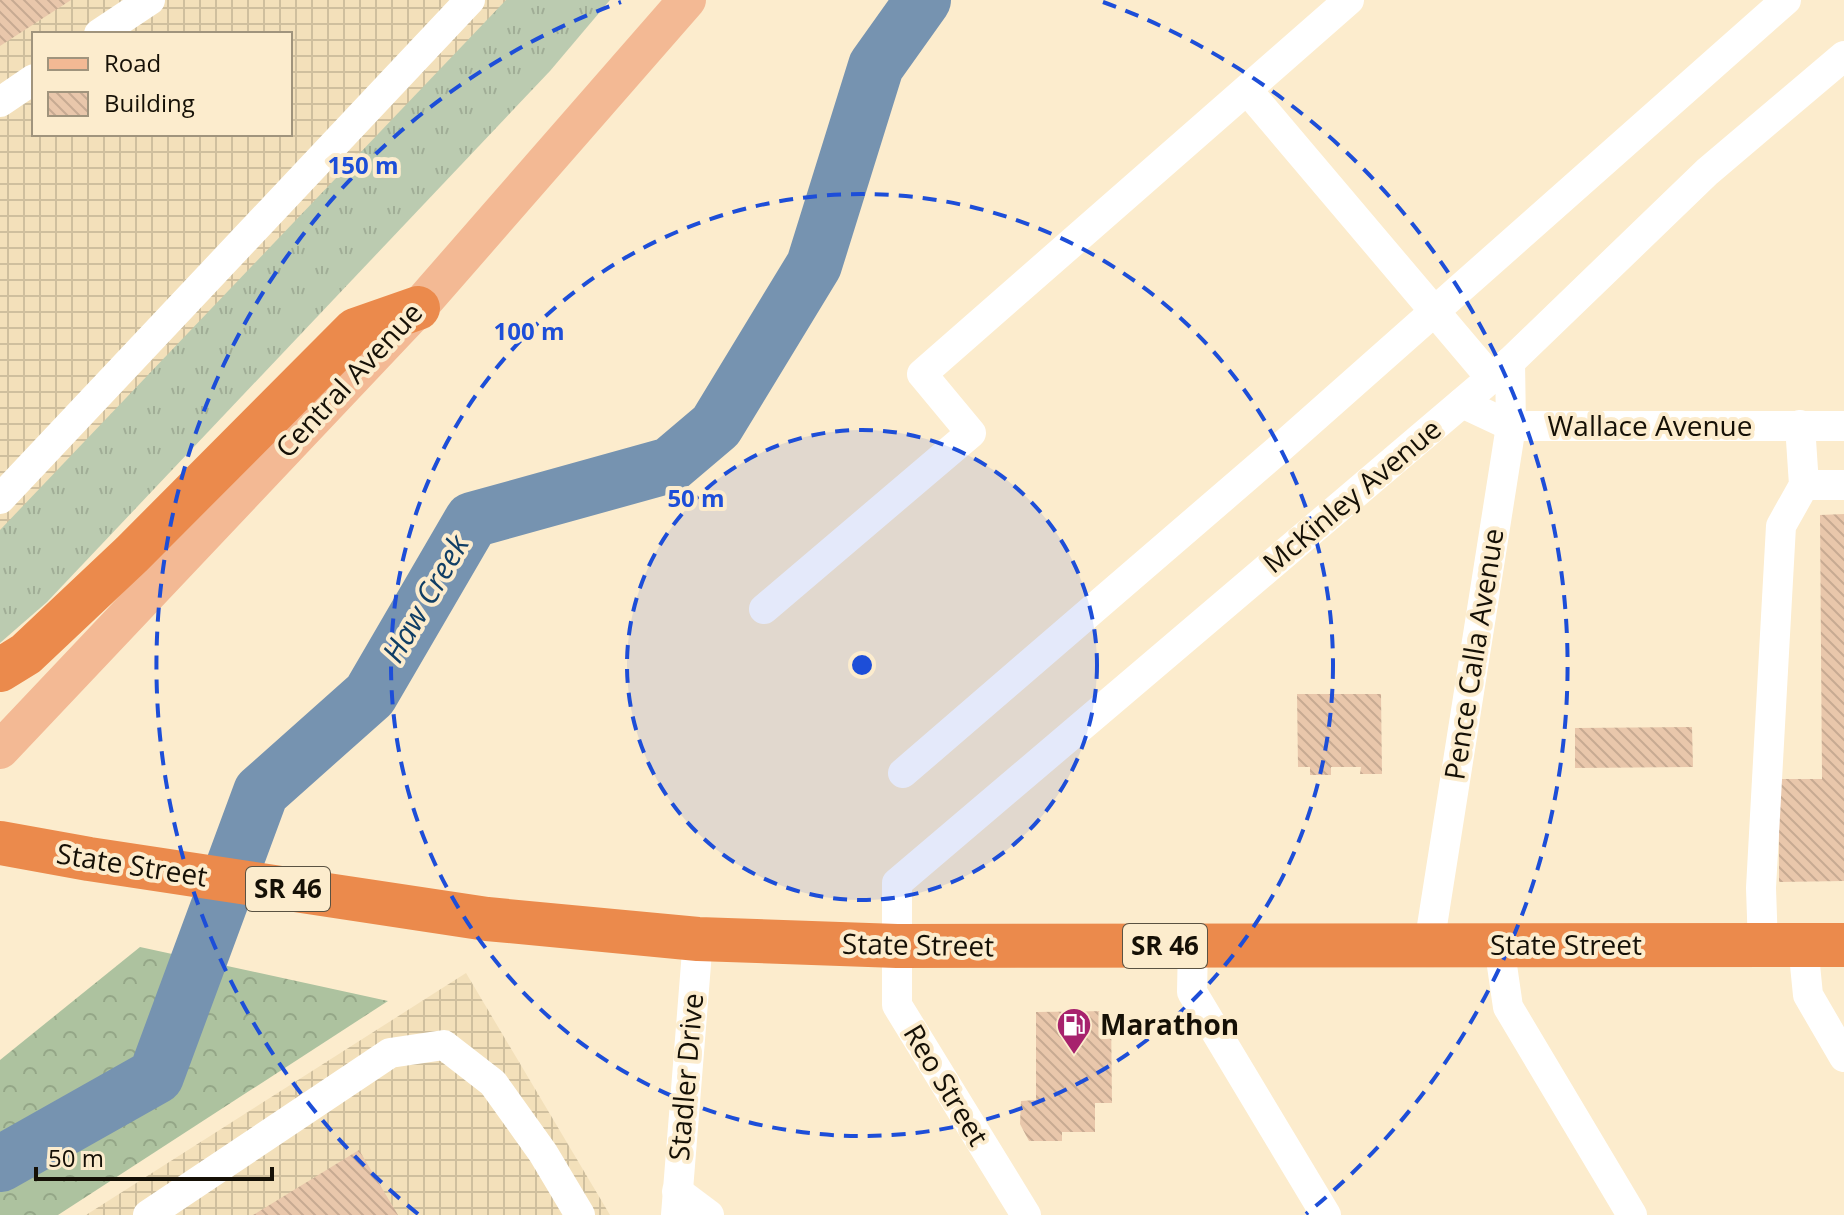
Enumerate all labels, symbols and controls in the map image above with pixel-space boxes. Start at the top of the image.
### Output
legend [32,32,292,136]
text: Road [104,46,161,79]
text: Building [104,86,195,119]
text: 150 m [328,148,398,181]
street label: Central Avenue [266,293,430,465]
text: 100 m [494,314,564,347]
street label: Wallace Avenue [1548,406,1753,444]
street label: McKinley Avenue [1254,409,1448,581]
text: 50 m [667,481,725,514]
water label: Haw Creek [372,526,478,669]
street label: Pence Calla Avenue [1434,526,1512,782]
centre of rings [848,651,876,679]
street label: State Street [54,833,210,895]
road number: SR 46 [246,867,330,911]
street label: State Street [842,924,994,964]
road number: SR 46 [1123,924,1207,968]
street label: State Street [1490,925,1642,963]
street label: Stadler Drive [659,992,711,1162]
place label: Marathon [1100,1005,1239,1043]
fuel station icon: Marathon [1055,1006,1093,1056]
street label: Reo Street [896,1017,998,1152]
scale bar [36,1131,272,1181]
text: 50 m [48,1141,104,1174]

